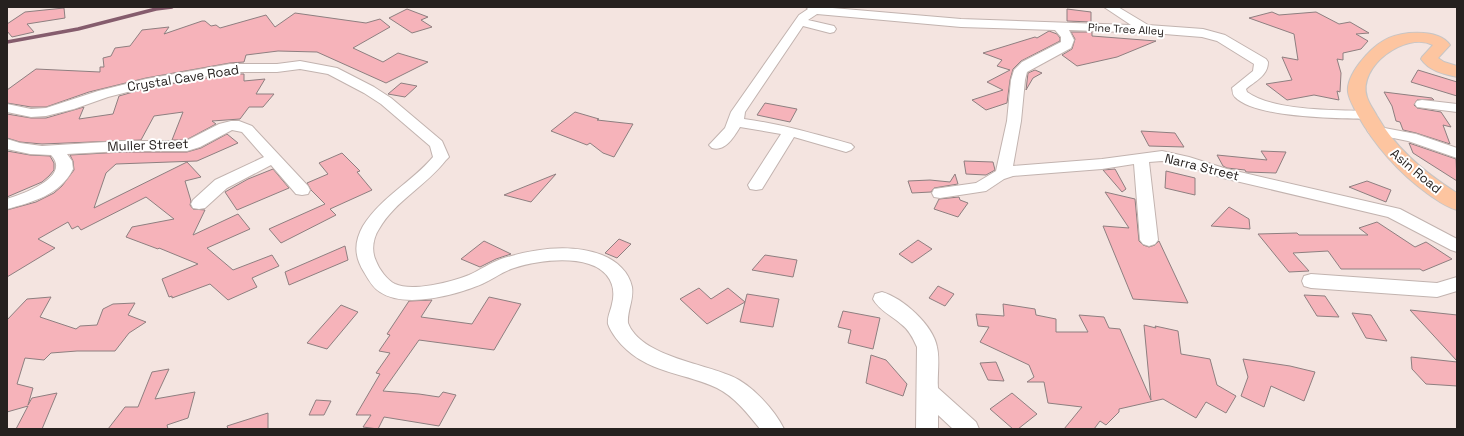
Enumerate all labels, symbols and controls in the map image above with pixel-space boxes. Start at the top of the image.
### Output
street label: Pine Tree Alley [1088,20,1164,38]
street label: Crystal Cave Road [126,61,240,95]
street label: Muller Street [107,135,189,155]
street label: Asin Road [1387,145,1445,197]
street label: Narra Street [1163,150,1241,184]

